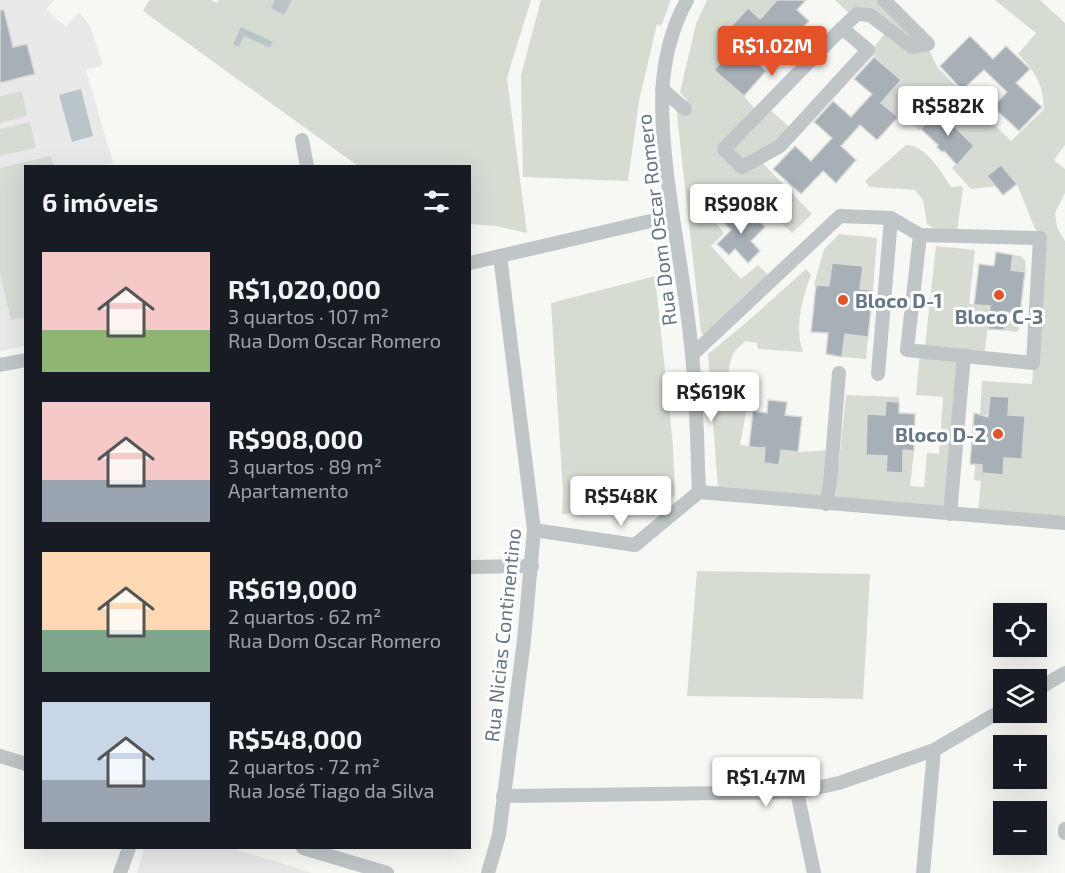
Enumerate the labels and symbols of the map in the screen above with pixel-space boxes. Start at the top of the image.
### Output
pin: R$1.02M [717,26,827,77]
pin: R$582K [899,86,997,137]
street label: Rua Dom Oscar Romero [631,113,681,327]
pin: R$908K [692,184,790,235]
place label: Bloco D-1 [855,288,942,312]
marker: Bloco C-3 [992,288,1006,302]
marker: Bloco D-1 [836,293,850,307]
place label: Bloco C-3 [955,304,1043,328]
pin: R$619K [662,372,760,423]
place label: Bloco D-2 [895,422,986,446]
marker: Bloco D-2 [991,427,1005,441]
pin: R$548K [572,476,670,527]
street label: Rua Nicias Continentino [479,527,525,743]
pin: R$1.47M [711,757,821,808]

